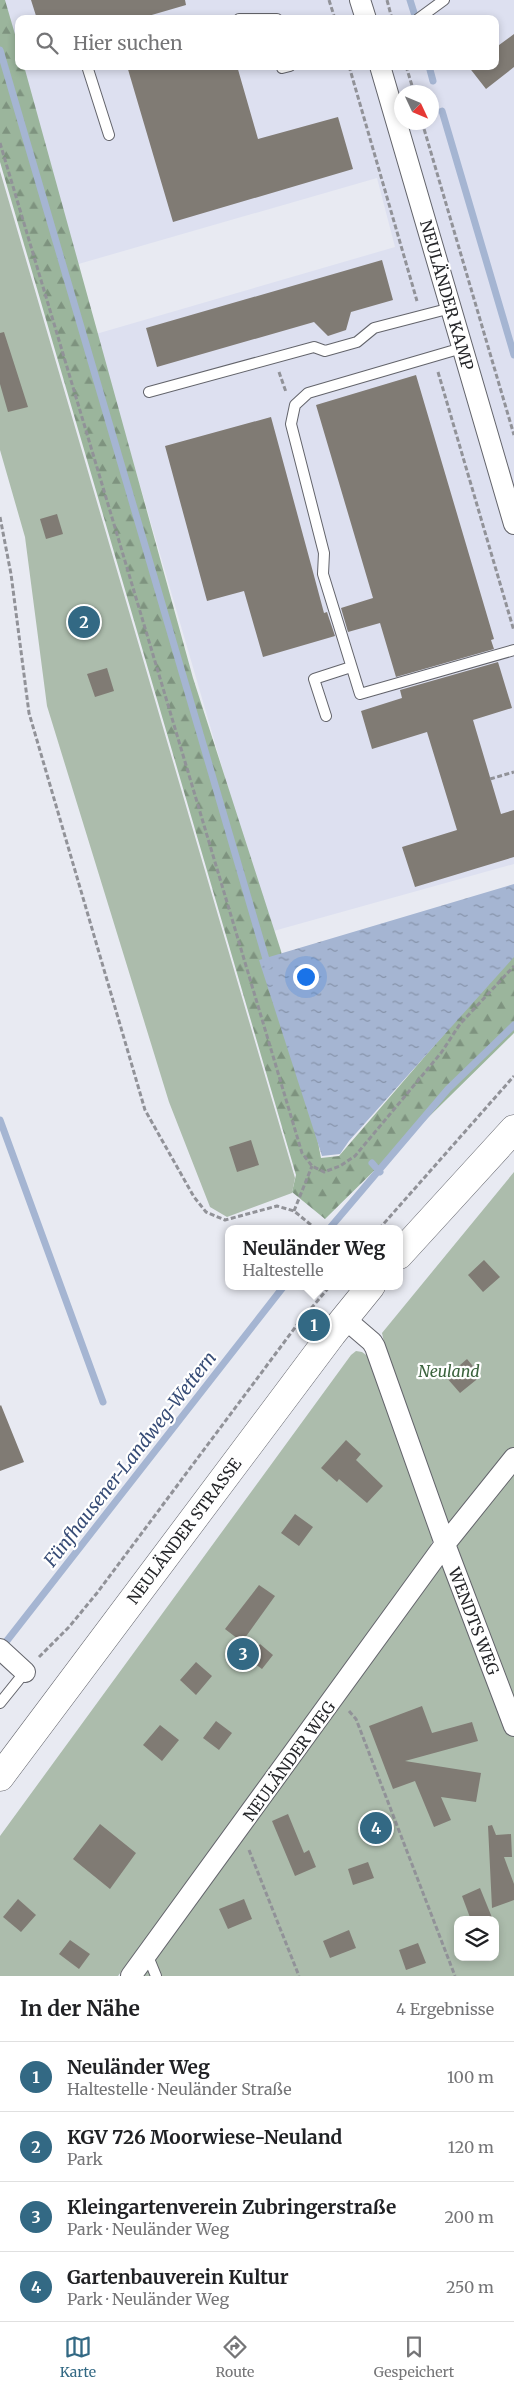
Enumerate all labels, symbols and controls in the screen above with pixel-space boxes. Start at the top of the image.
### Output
search box [15,15,499,70]
icon: search [33,29,61,57]
text: Hier suchen [73,31,183,55]
north arrow [394,85,439,130]
street label: NEULÄNDER KAMP [416,218,478,372]
pin: 2 [68,603,100,641]
your location [293,964,319,990]
popup [225,1225,403,1290]
text: Neuländer Weg [243,1236,385,1260]
text: Haltestelle [243,1260,324,1280]
pin: 1 [298,1306,330,1344]
water label: Fünfhausener-Landweg-Wettern [38,1347,221,1572]
park label: Neuland [418,1361,480,1381]
street label: NEULÄNDER STRASSE [123,1453,246,1608]
street label: WENDTS WEG [444,1564,504,1678]
pin: 3 [227,1635,259,1673]
street label: NEULÄNDER WEG [239,1697,339,1825]
pin: 4 [360,1809,392,1847]
map controls [454,1916,499,1961]
button: layers [454,1916,499,1961]
text: In der Nähe [20,1995,140,2022]
text: 4 Ergebnisse [396,1999,494,2019]
text: Neuländer Weg [67,2055,210,2079]
text: 1 [32,2067,40,2087]
text: 100 m [447,2067,494,2087]
text: Haltestelle · Neuländer Straße [67,2079,292,2099]
text: KGV 726 Moorwiese-Neuland [67,2125,342,2149]
text: 2 [31,2137,41,2157]
text: 120 m [448,2137,494,2157]
text: Park [67,2149,103,2169]
text: Kleingartenverein Zubringerstraße [67,2195,396,2219]
text: 3 [31,2207,41,2227]
text: 200 m [444,2207,494,2227]
text: Park · Neuländer Weg [67,2219,229,2239]
text: Gartenbauverein Kultur [67,2265,289,2289]
text: 4 [31,2277,41,2297]
text: 250 m [446,2277,494,2297]
text: Park · Neuländer Weg [67,2289,229,2309]
tab: Karte [60,2333,96,2381]
tab: Route [215,2333,254,2381]
tab: Gespeichert [374,2333,454,2381]

